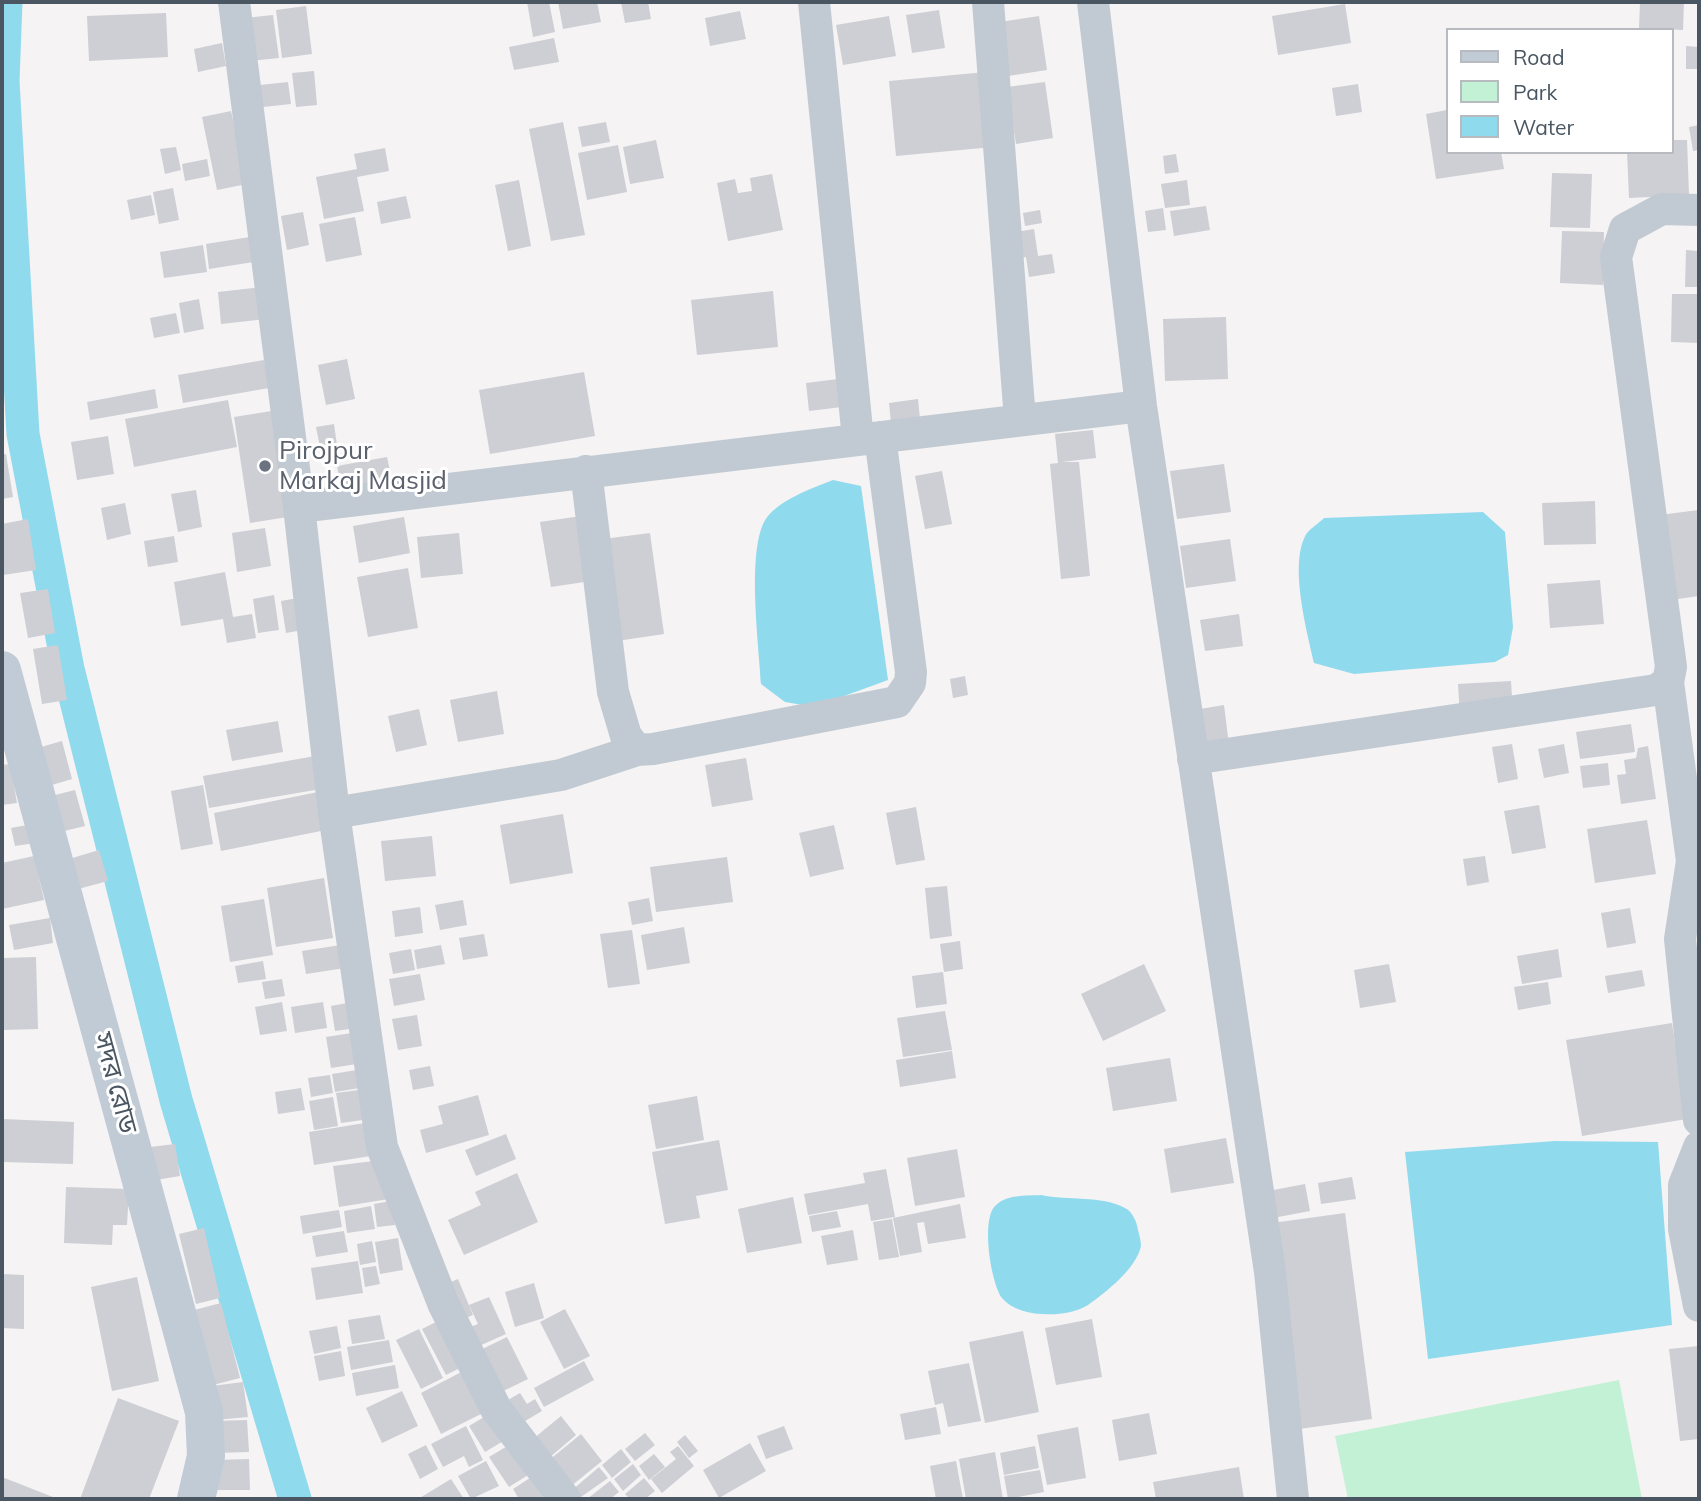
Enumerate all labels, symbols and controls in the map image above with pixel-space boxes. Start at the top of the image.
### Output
legend [1446,28,1673,154]
text: Road [1513,44,1564,70]
text: Park [1513,79,1557,105]
text: Water [1513,114,1574,140]
place label: Pirojpur Markaj Masjid [279,435,447,496]
marker: Pirojpur Markaj Masjid [257,458,273,474]
street label: সদর রোড [87,1029,143,1137]

